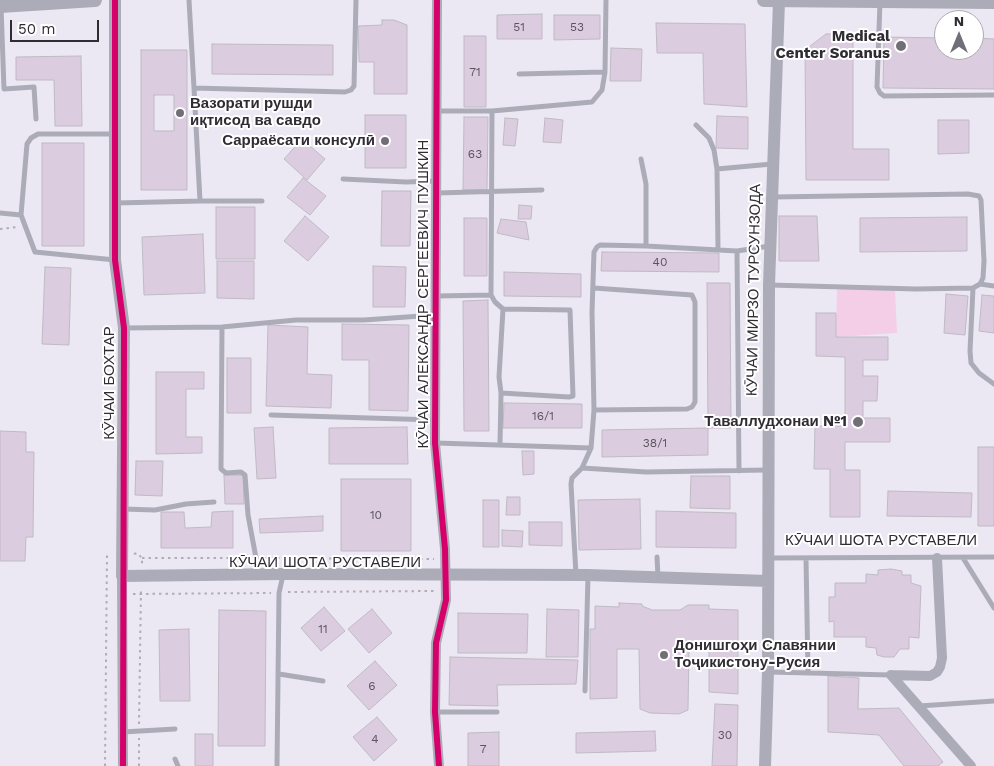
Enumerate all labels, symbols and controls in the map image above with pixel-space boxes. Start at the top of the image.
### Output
scale bar [12,10,101,42]
north arrow [934,10,984,60]
text: N [954,13,964,29]
text: 50 m [18,20,55,38]
house number: 51 [513,20,525,34]
house number: 53 [570,20,584,34]
place label: Medical Center Soranus [776,28,890,63]
marker: Medical Center Soranus [894,39,908,53]
house number: 71 [469,65,481,79]
place label: Вазорати рушди иқтисод ва савдо [190,95,321,130]
marker: Вазорати рушди иқтисод ва савдо [174,107,186,119]
place label: Сарраёсати консулӣ [222,132,375,150]
marker: Сарраёсати консулӣ [379,135,391,147]
street label: КӮЧАИ АЛЕКСАНДР СЕРГЕЕВИЧ ПУШКИН [415,140,433,448]
house number: 63 [468,147,482,161]
street label: КӮЧАИ МИРЗО ТУРСУНЗОДА [743,184,765,396]
house number: 40 [653,255,667,269]
street label: КӮЧАИ БОХТАР [101,326,119,440]
house number: 16/1 [532,409,554,423]
place label: Таваллудхонаи №1 [704,413,847,431]
marker: Таваллудхонаи №1 [851,415,865,429]
house number: 38/1 [643,436,667,450]
house number: 10 [370,508,382,522]
street label: КӮЧАИ ШОТА РУСТАВЕЛИ [785,532,977,550]
street label: КӮЧАИ ШОТА РУСТАВЕЛИ [229,554,421,572]
house number: 11 [318,622,328,636]
place label: Донишгоҳи Славянии Тоҷикистону-Русия [674,637,836,672]
marker: Донишгоҳи Славянии Тоҷикистону-Русия [658,649,670,661]
house number: 6 [368,679,376,693]
house number: 30 [718,728,732,742]
house number: 4 [371,732,379,746]
house number: 7 [480,742,486,756]

